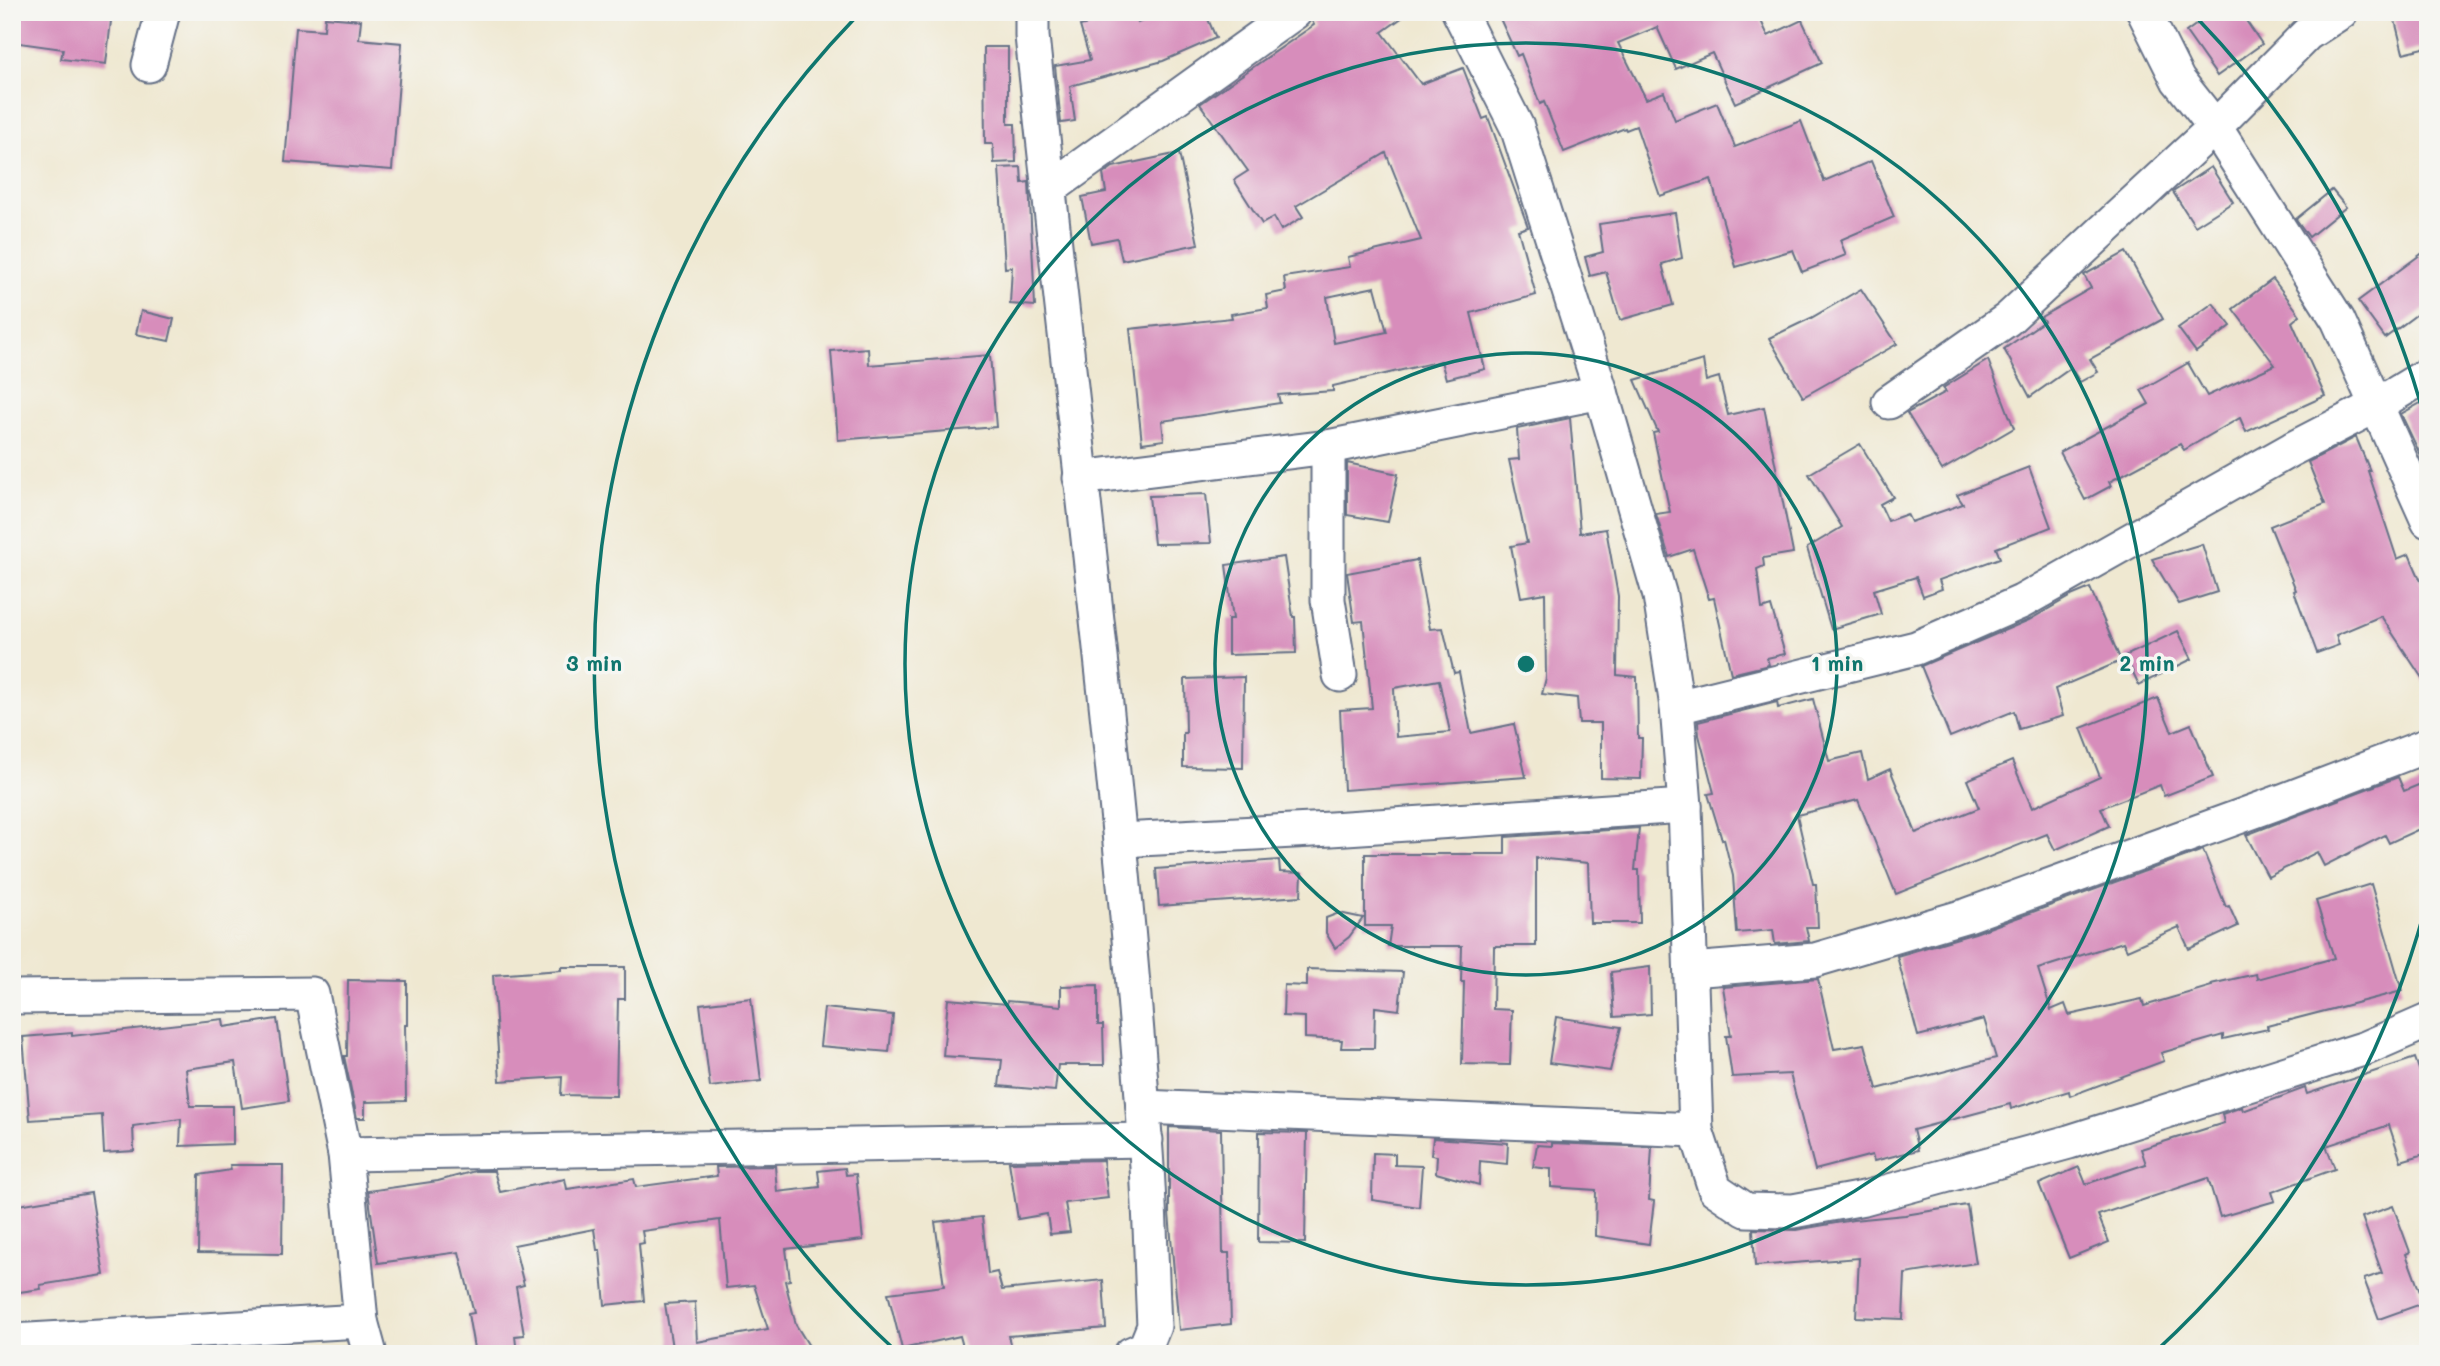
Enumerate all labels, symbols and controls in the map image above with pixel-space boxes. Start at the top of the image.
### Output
text: 3 min [566,649,622,676]
text: 1 min [1811,649,1863,676]
text: 2 min [2119,649,2175,676]
centre of rings [1514,652,1538,676]

